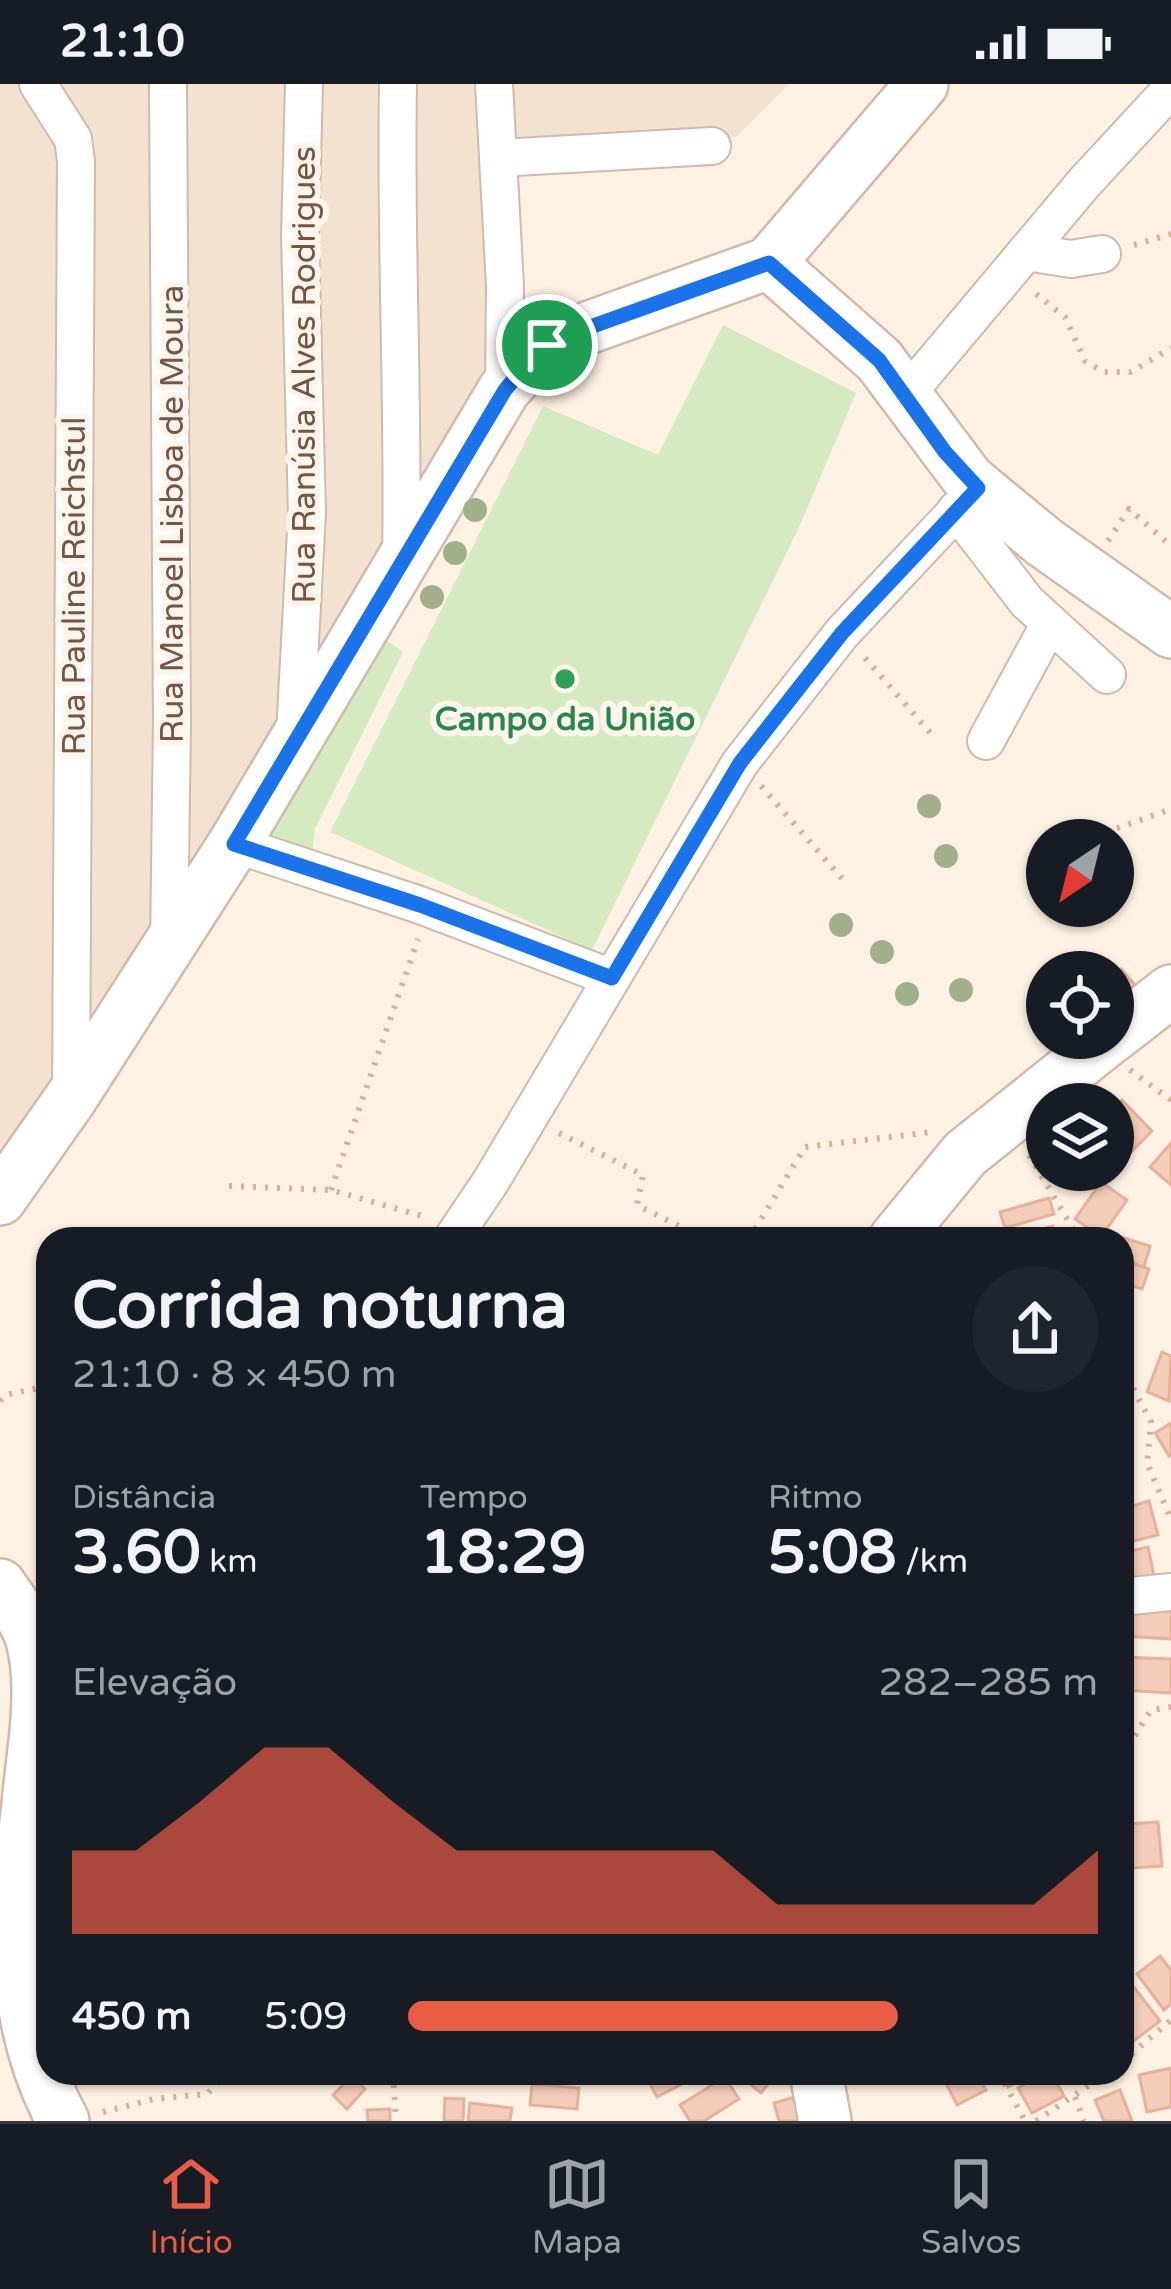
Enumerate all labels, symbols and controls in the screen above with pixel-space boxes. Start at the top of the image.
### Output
text: 21:10 [60,15,185,69]
street label: Rua Ranúsia Alves Rodrigues [285,146,324,604]
street label: Rua Manoel Lisboa de Moura [153,285,192,743]
pin [496,294,598,396]
icon: arrive [514,312,580,378]
street label: Rua Pauline Reichstul [55,416,94,756]
marker: Campo da União [552,666,578,692]
place label: Campo da União [435,700,695,739]
north arrow [1026,819,1134,927]
map controls [1026,819,1134,1191]
button: locate [1026,951,1134,1059]
button: layers [1026,1083,1134,1191]
text: Corrida noturna [72,1266,568,1346]
button: share [972,1266,1098,1392]
text: 21:10 · 8 × 450 m [72,1351,397,1398]
text: Distância [72,1478,216,1517]
text: Tempo [420,1478,528,1517]
text: Ritmo [768,1478,863,1517]
text: 3.60 [72,1517,201,1589]
text: 18:29 [420,1517,586,1589]
text: 5:08 [768,1517,897,1589]
text: km [201,1542,258,1581]
text: /km [897,1542,968,1581]
text: Elevação [72,1659,237,1706]
text: 282–285 m [878,1659,1098,1706]
text: 450 m [72,1993,191,2040]
text: 5:09 [264,1993,348,2040]
tab: Início [150,2151,233,2262]
tab: Mapa [532,2151,622,2262]
tab: Salvos [921,2151,1021,2262]

